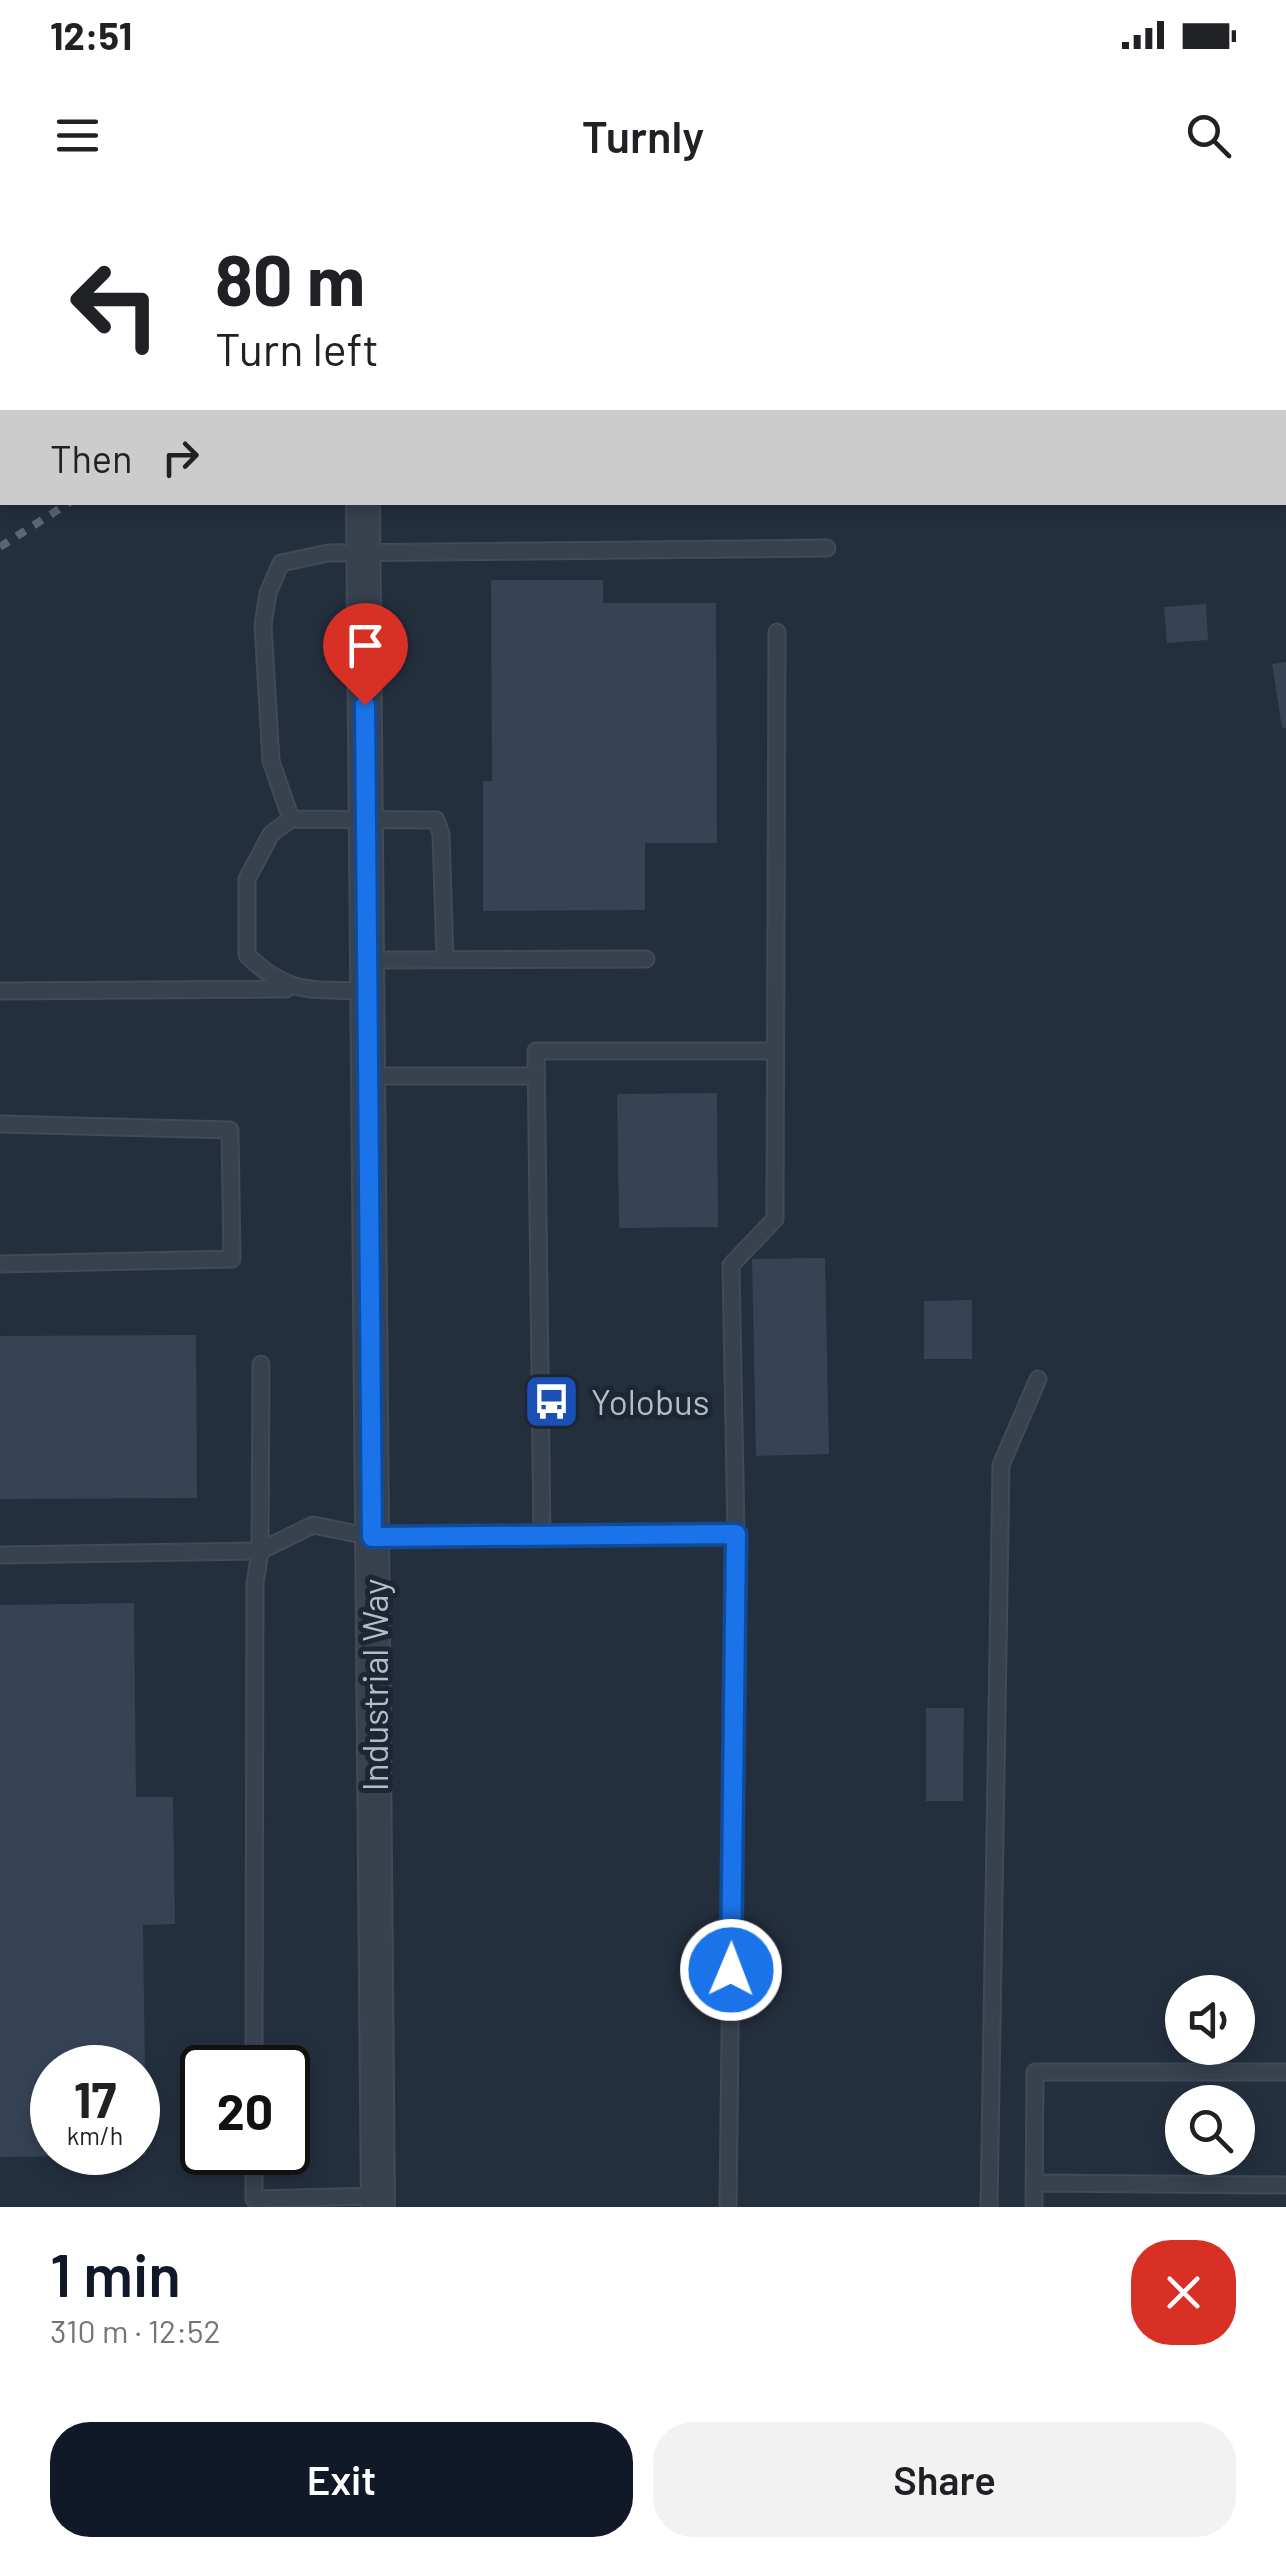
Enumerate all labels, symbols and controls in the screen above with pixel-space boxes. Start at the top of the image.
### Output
text: 12:51 [50,12,132,58]
icon: menu [50,108,105,163]
text: Turnly [582,108,704,162]
icon: search [1181,108,1236,163]
text: 80 m [215,236,365,320]
icon: left [50,240,180,370]
text: Turn left [215,321,379,375]
icon: right [153,430,208,485]
text: Then [50,435,133,481]
pin [323,603,408,706]
icon: arrive [338,618,393,673]
bus stop icon: Yolobus [522,1371,582,1431]
place label: Yolobus [591,1380,710,1422]
street label: Industrial Way [353,1579,395,1791]
position arrow [679,1918,783,2022]
map controls [1165,1975,1255,2175]
button: sound [1165,1975,1255,2065]
speed limit sign: 20 [180,2045,310,2175]
text: 17 [74,2068,116,2128]
button: search [1165,2085,1255,2175]
text: km/h [67,2120,123,2150]
text: 1 min [50,2237,181,2309]
button: close [1131,2240,1236,2345]
text: 310 m · 12:52 [50,2311,221,2349]
button: Exit [50,2422,633,2537]
button: Share [653,2422,1236,2537]

